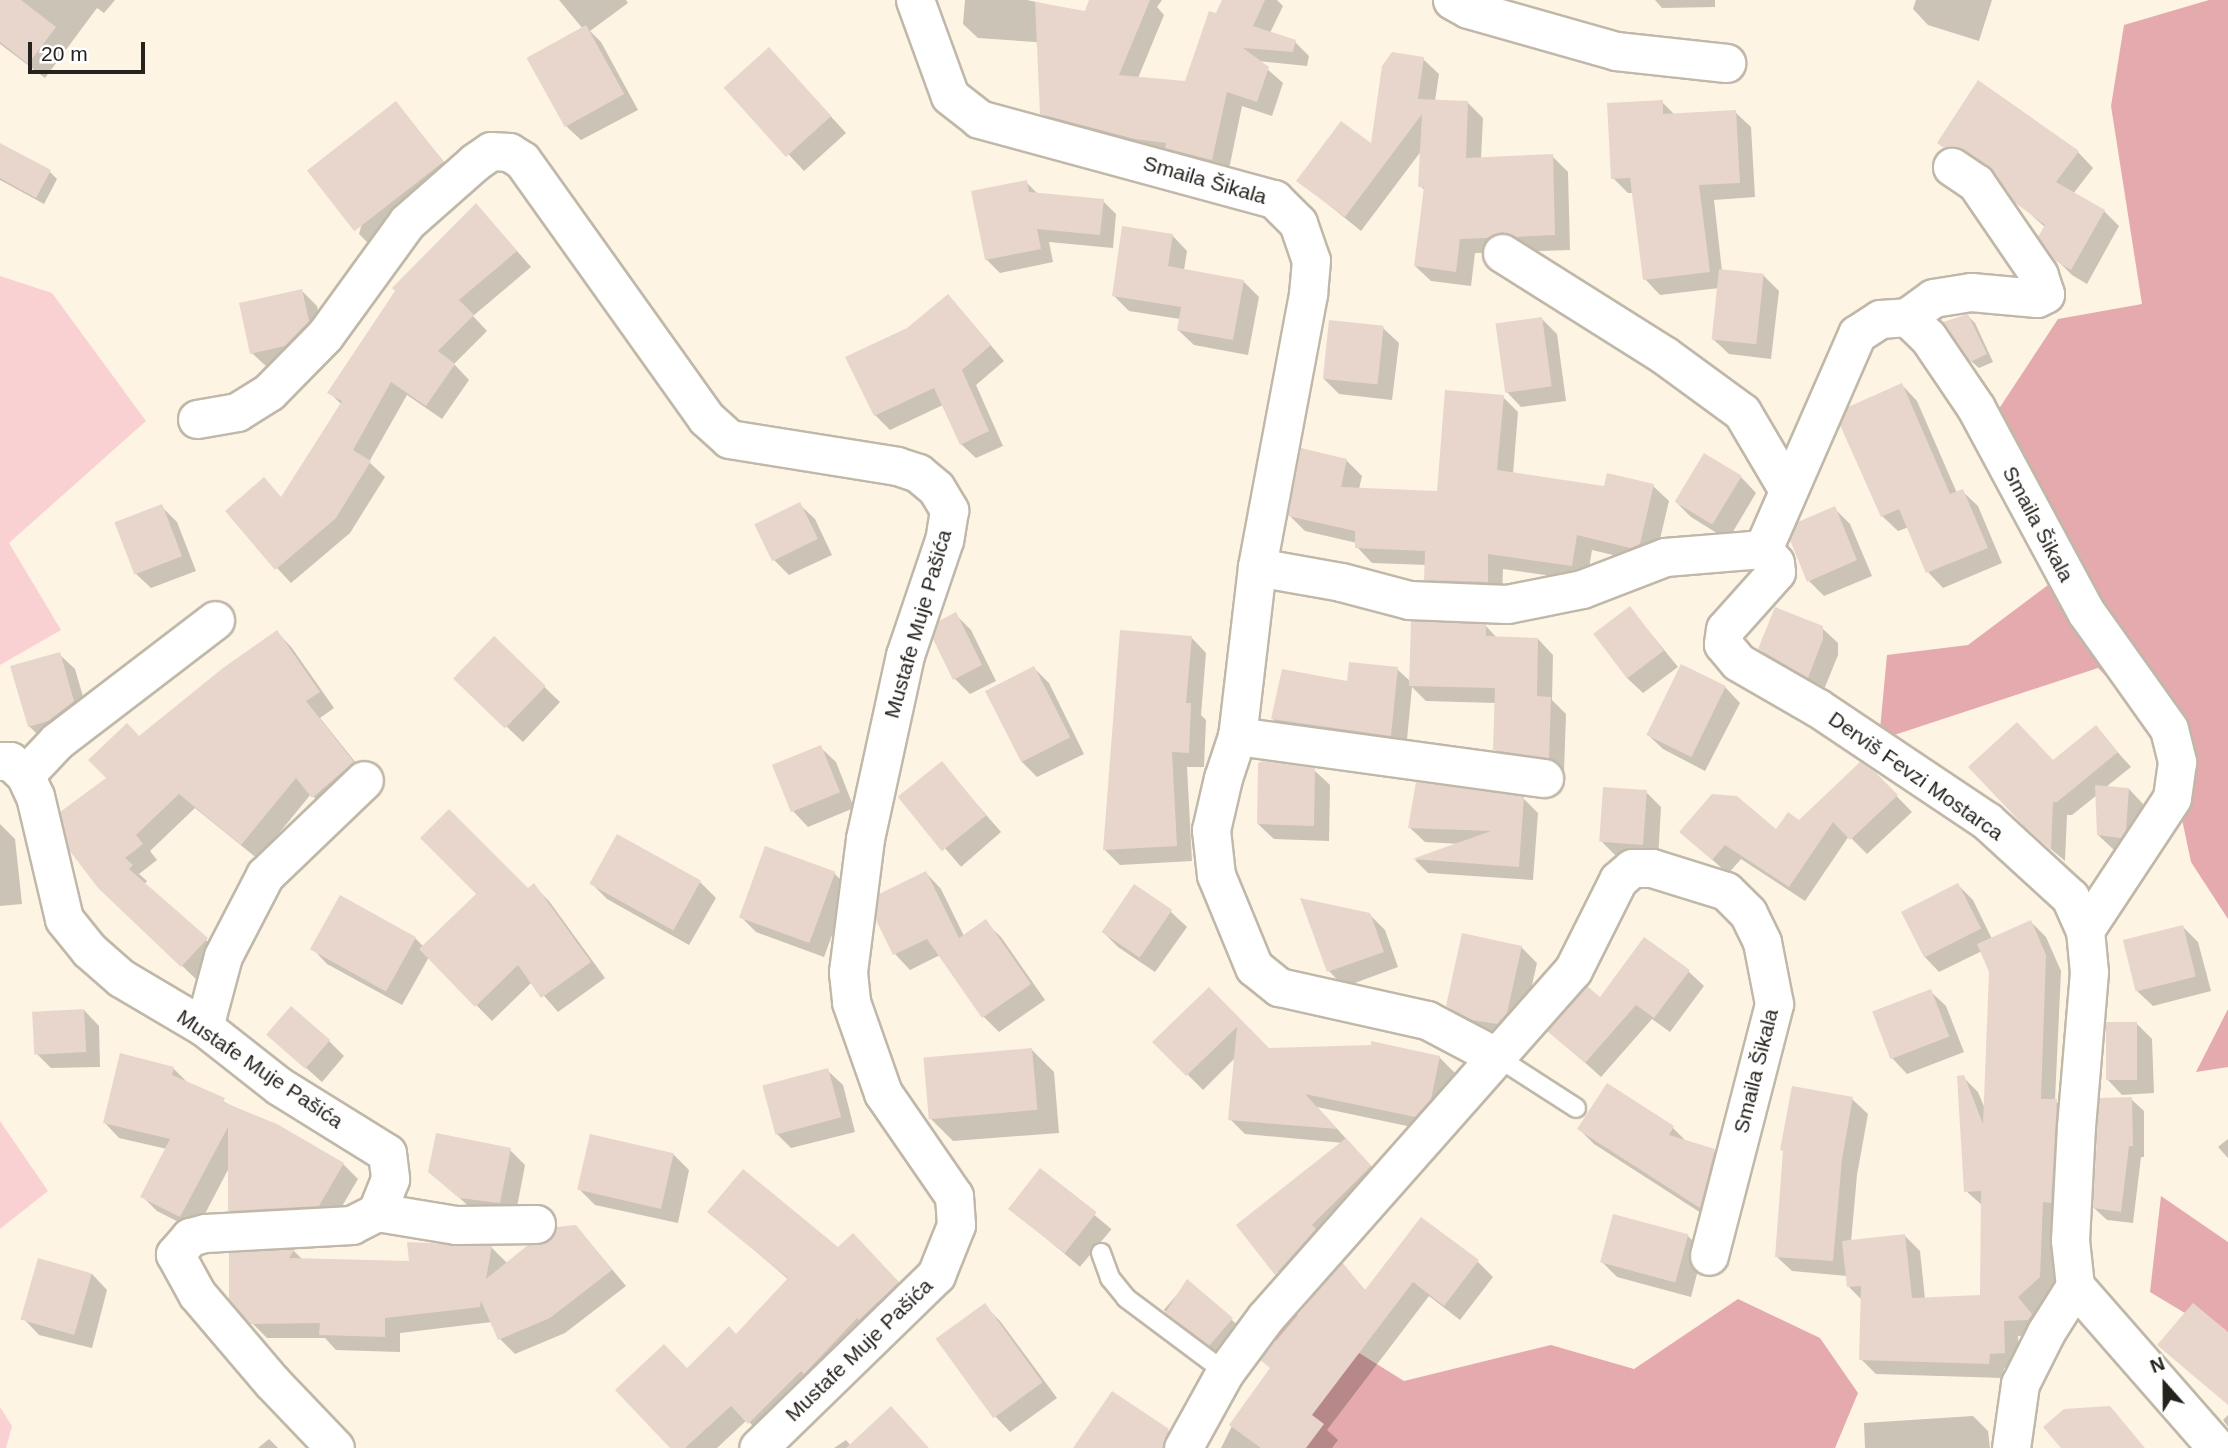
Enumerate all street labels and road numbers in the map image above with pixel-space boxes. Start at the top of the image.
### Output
street label: Smaila Šikala [1140,150,1270,210]
street label: Smaila Šikala [1997,462,2079,586]
street label: Mustafe Muje Pašića [879,527,957,721]
street label: Derviš Fevzi Mostarca [1824,706,2008,846]
street label: Mustafe Muje Pašića [172,1004,348,1134]
street label: Smaila Šikala [1728,1006,1784,1136]
street label: Mustafe Muje Pašića [780,1273,938,1427]

